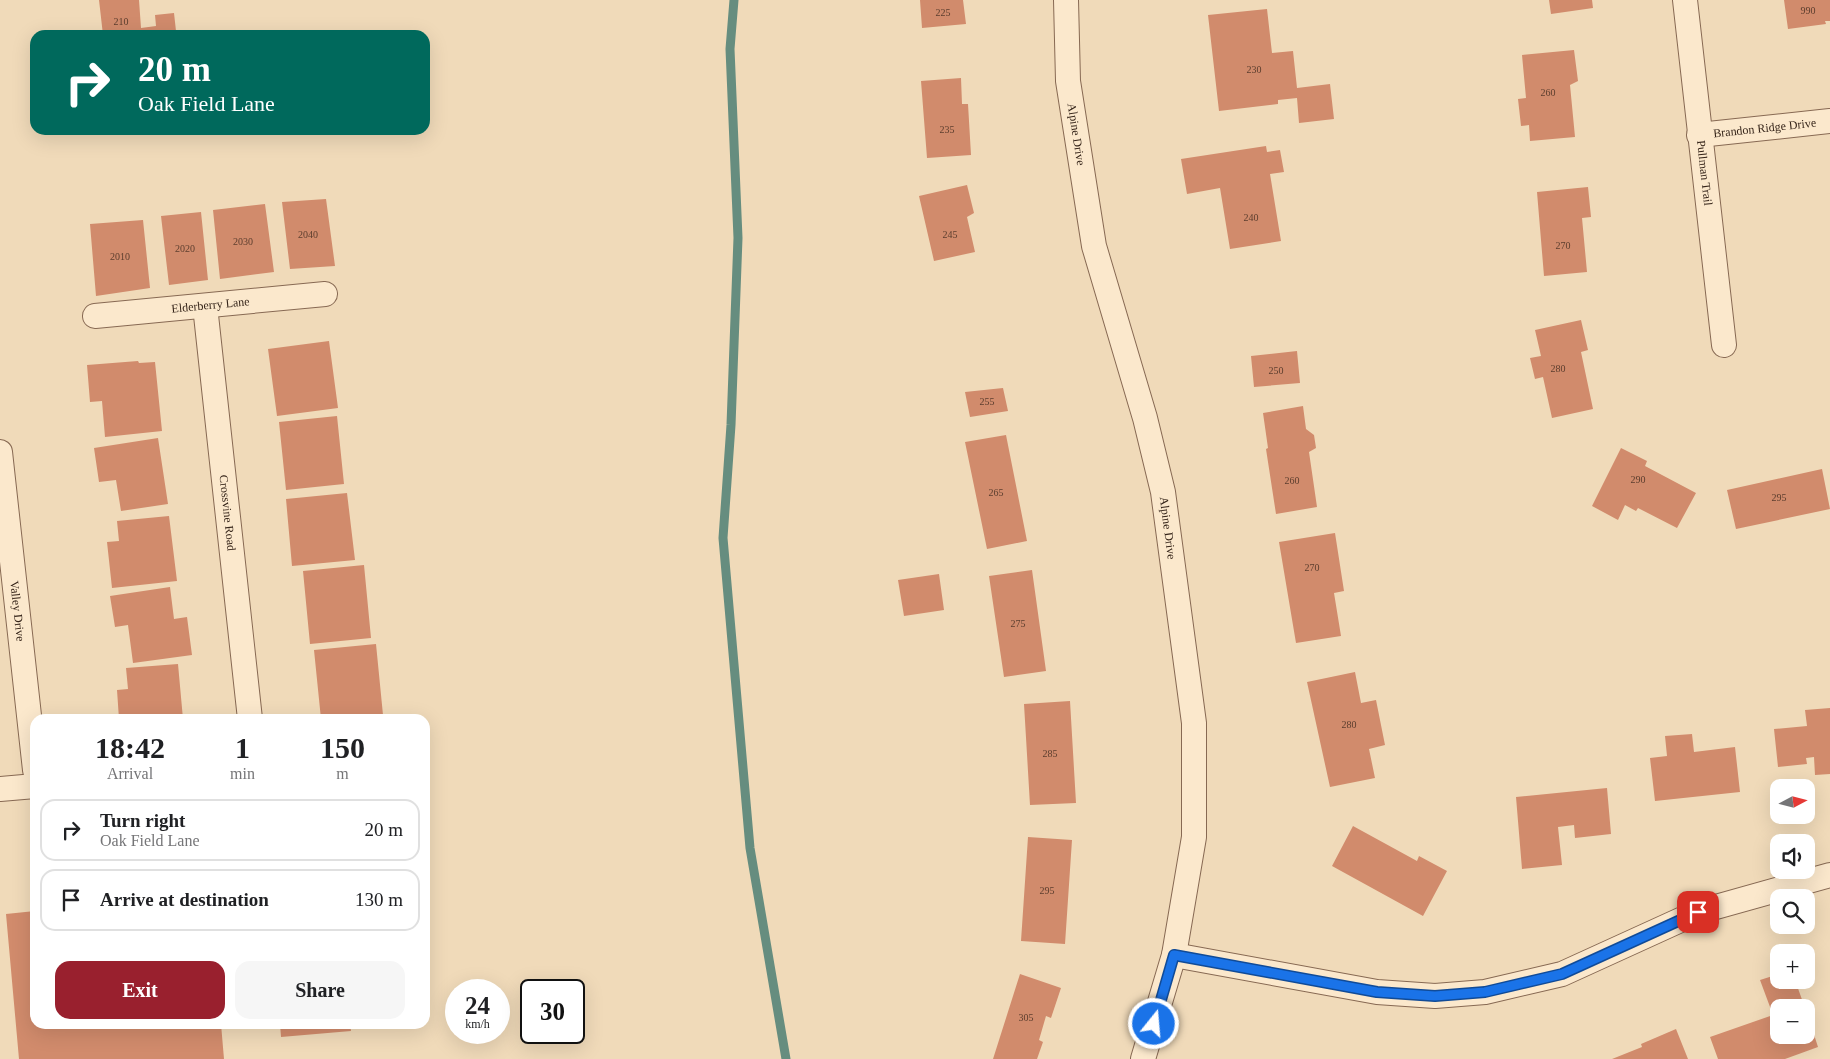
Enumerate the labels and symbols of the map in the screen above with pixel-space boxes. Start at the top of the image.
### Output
house number: 990 [1801,5,1816,16]
house number: 225 [936,7,951,18]
house number: 210 [114,16,129,27]
house number: 230 [1247,64,1262,75]
house number: 260 [1541,87,1556,98]
street label: Alpine Drive [1065,102,1088,167]
street label: Brandon Ridge Drive [1712,116,1817,140]
house number: 235 [940,124,955,135]
street label: Pullman Trail [1694,139,1715,207]
house number: 240 [1244,212,1259,223]
house number: 2040 [298,229,318,240]
house number: 245 [943,229,958,240]
house number: 2030 [233,236,253,247]
house number: 270 [1556,240,1571,251]
house number: 2020 [175,243,195,254]
house number: 2010 [110,251,130,262]
street label: Elderberry Lane [171,294,250,316]
house number: 280 [1551,363,1566,374]
house number: 250 [1269,365,1284,376]
house number: 255 [980,396,995,407]
street label: Crossvine Road [216,474,239,551]
house number: 290 [1631,474,1646,485]
house number: 260 [1285,475,1300,486]
house number: 265 [989,487,1004,498]
house number: 295 [1772,492,1787,503]
street label: Alpine Drive [1157,496,1179,560]
house number: 270 [1305,562,1320,573]
street label: Valley Drive [7,580,28,642]
house number: 275 [1011,618,1026,629]
house number: 280 [1342,719,1357,730]
house number: 285 [1043,748,1058,759]
north arrow [1770,779,1815,824]
house number: 295 [1040,885,1055,896]
pin [1677,891,1719,933]
speed limit sign: 30 [520,979,585,1044]
position arrow [1127,997,1179,1049]
house number: 305 [1019,1012,1034,1023]

